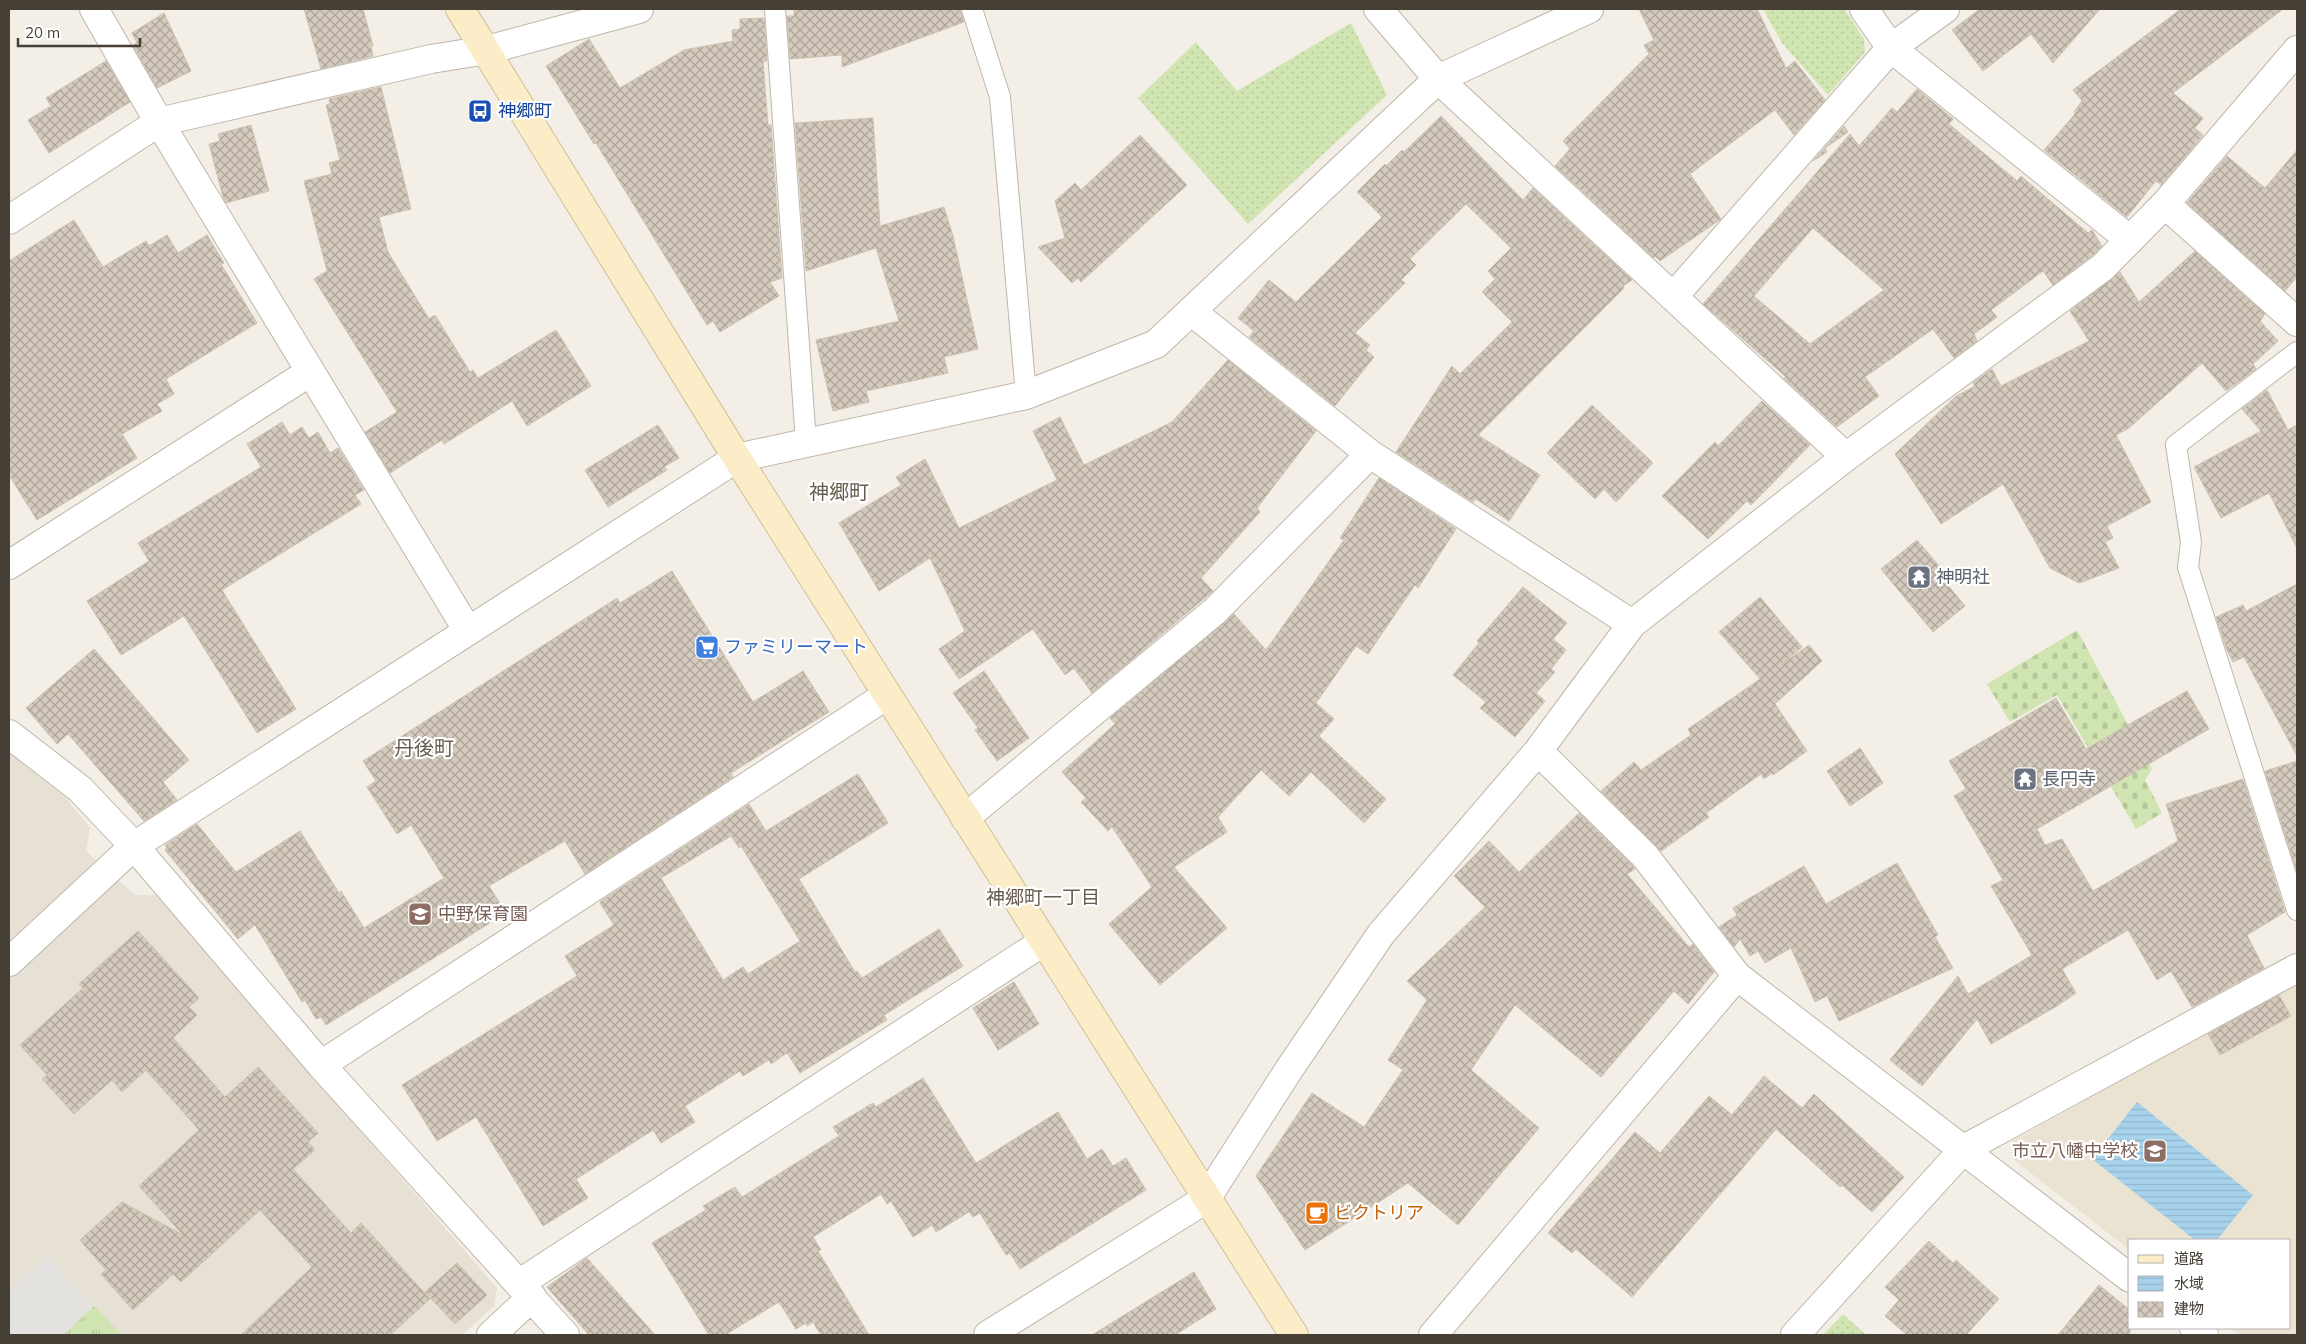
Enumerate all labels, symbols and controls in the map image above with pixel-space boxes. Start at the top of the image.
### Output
scale bar [18,15,140,47]
text: 20 m [25,23,60,42]
bus stop icon: 神郷町 [467,98,493,124]
place label: 神郷町 [498,99,552,122]
district label: 神郷町 [809,479,869,504]
temple icon: 神明社 [1906,564,1932,590]
place label: 神明社 [1936,565,1990,588]
supermarket icon: ファミリーマート [694,634,720,660]
place label: ファミリーマート [724,635,868,658]
district label: 丹後町 [394,735,454,760]
temple icon: 長円寺 [2012,766,2038,792]
place label: 長円寺 [2042,767,2096,790]
district label: 神郷町一丁目 [986,885,1100,909]
school or university icon: 中野保育園 [407,901,433,927]
place label: 中野保育園 [438,902,528,925]
school or university icon: 市立八幡中学校 [2142,1138,2168,1164]
place label: 市立八幡中学校 [2012,1139,2138,1162]
cafe icon: ビクトリア [1304,1200,1330,1226]
place label: ビクトリア [1334,1201,1424,1224]
legend [2128,1239,2291,1329]
text: 道路 [2174,1249,2204,1268]
text: 水域 [2174,1274,2204,1293]
text: 建物 [2174,1299,2204,1318]

